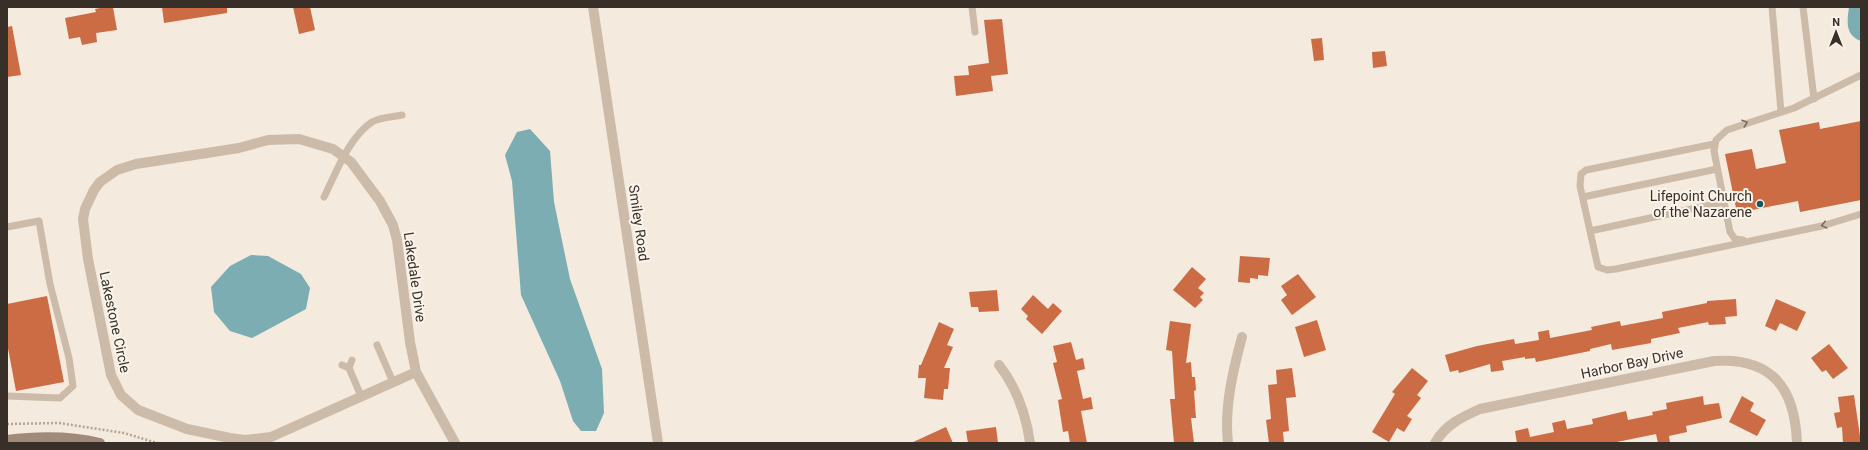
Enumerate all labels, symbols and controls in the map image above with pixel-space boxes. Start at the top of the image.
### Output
north arrow [1816,12,1856,52]
text: N [1832,16,1840,29]
one-way arrow [1741,120,1748,128]
street label: Smiley Road [626,184,652,262]
place label: Lifepoint Church of the Nazarene [1650,188,1752,220]
marker: Lifepoint Church of the Nazarene [1755,199,1765,209]
one-way arrow [1821,221,1827,229]
street label: Lakedale Drive [401,231,429,323]
street label: Lakestone Circle [96,270,134,374]
street label: Harbor Bay Drive [1579,344,1685,382]

